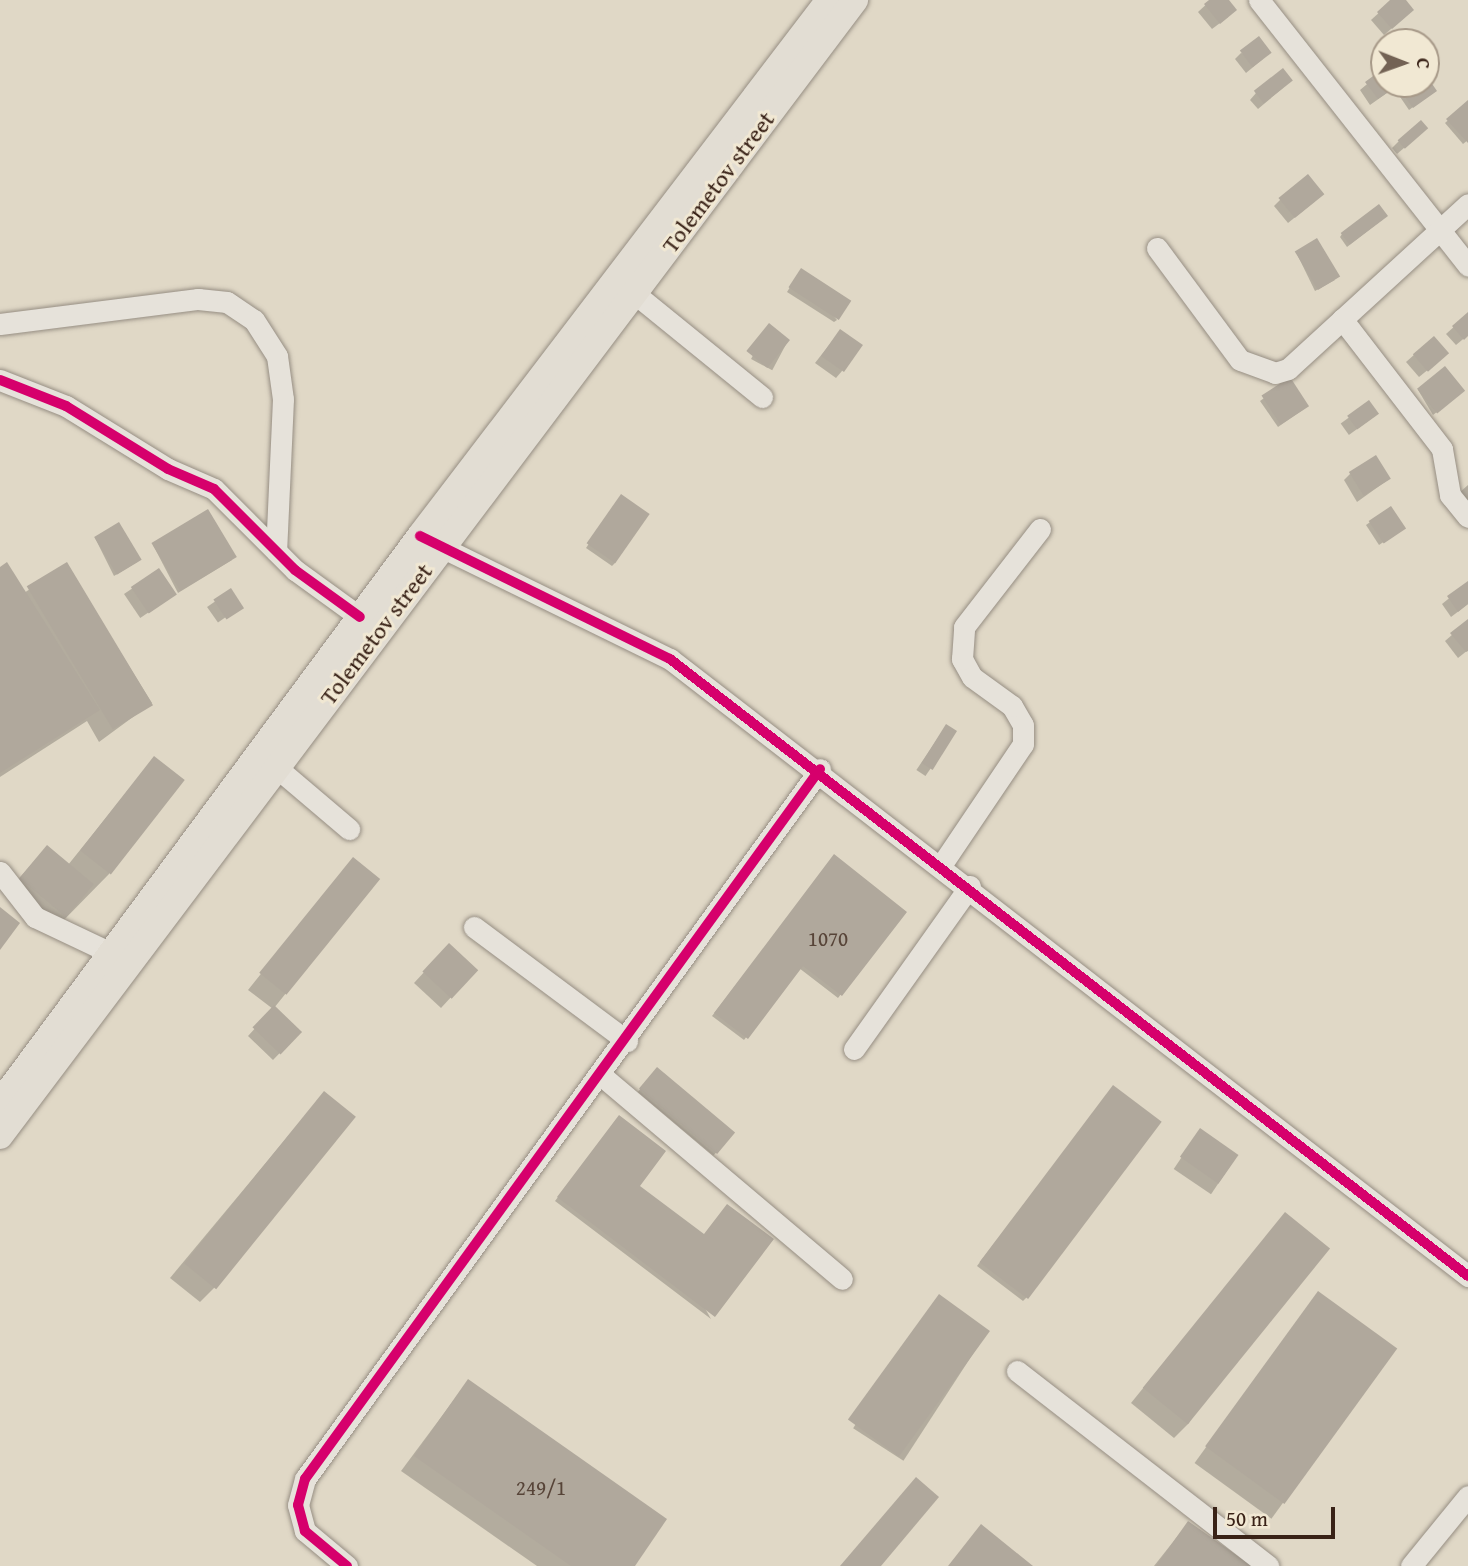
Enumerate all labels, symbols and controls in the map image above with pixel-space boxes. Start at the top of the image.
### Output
north arrow [1370,28,1440,98]
text: С [1410,58,1438,69]
street label: Tolemetov street [655,106,781,258]
street label: Tolemetov street [313,558,439,710]
house number: 1070 [808,926,848,952]
house number: 249/1 [516,1475,566,1501]
scale bar [1216,1492,1338,1536]
text: 50 m [1226,1503,1268,1534]

